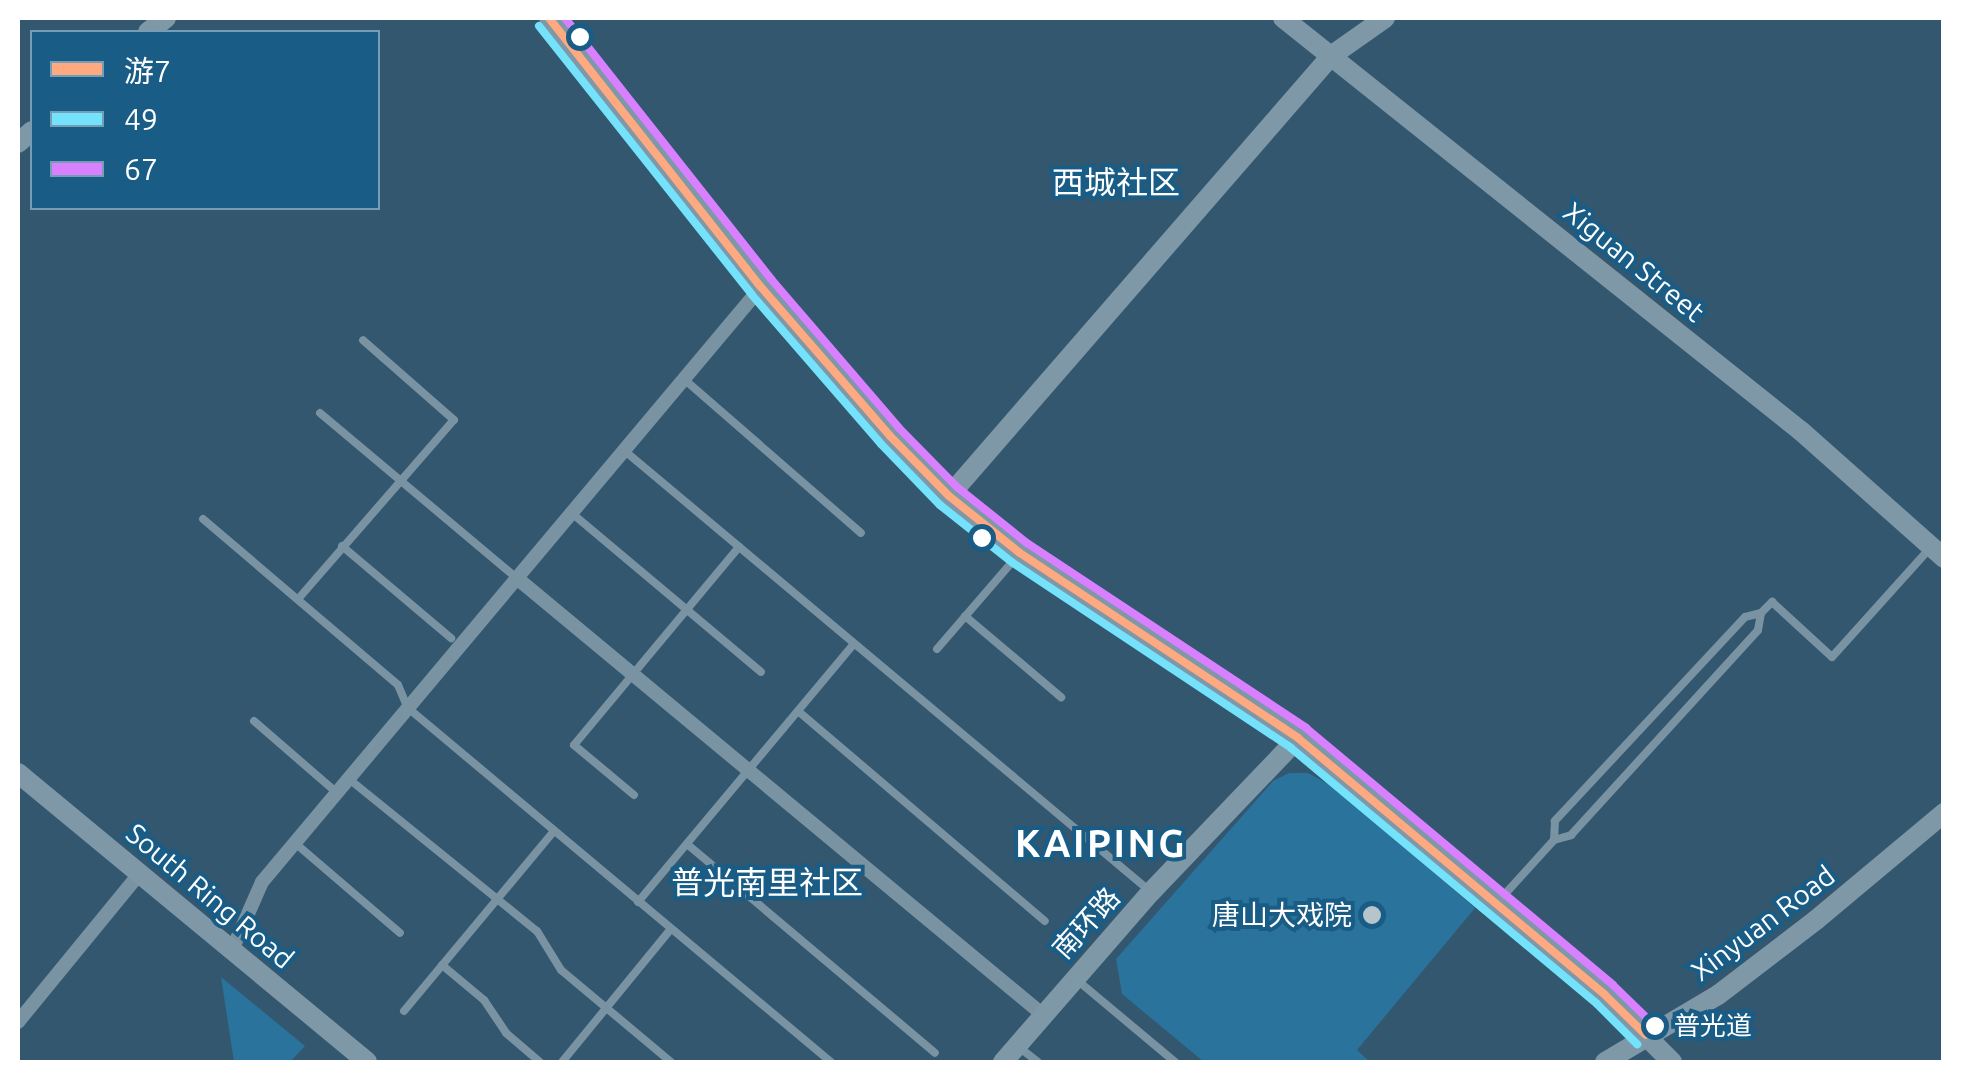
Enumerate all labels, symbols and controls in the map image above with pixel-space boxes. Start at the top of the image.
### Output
unlabelled marker [570,27,590,47]
legend [30,30,380,210]
text: 游7 [124,54,171,88]
text: 49 [124,102,158,136]
text: 67 [124,152,158,186]
district label: 西城社区 [1052,163,1180,201]
street label: Xiguan Street [1557,195,1711,329]
unlabelled marker [972,528,992,548]
street label: South Ring Road [120,816,300,976]
district label: KAIPING [1015,821,1187,867]
street label: Xinyuan Road [1685,858,1841,988]
district label: 普光南里社区 [671,863,863,901]
street label: 南环路 [1045,881,1127,965]
place label: 唐山大戏院 [1212,898,1352,932]
marker: 唐山大戏院 [1361,904,1383,926]
place label: 普光道 [1674,1010,1752,1042]
marker: 普光道 [1645,1016,1665,1036]

